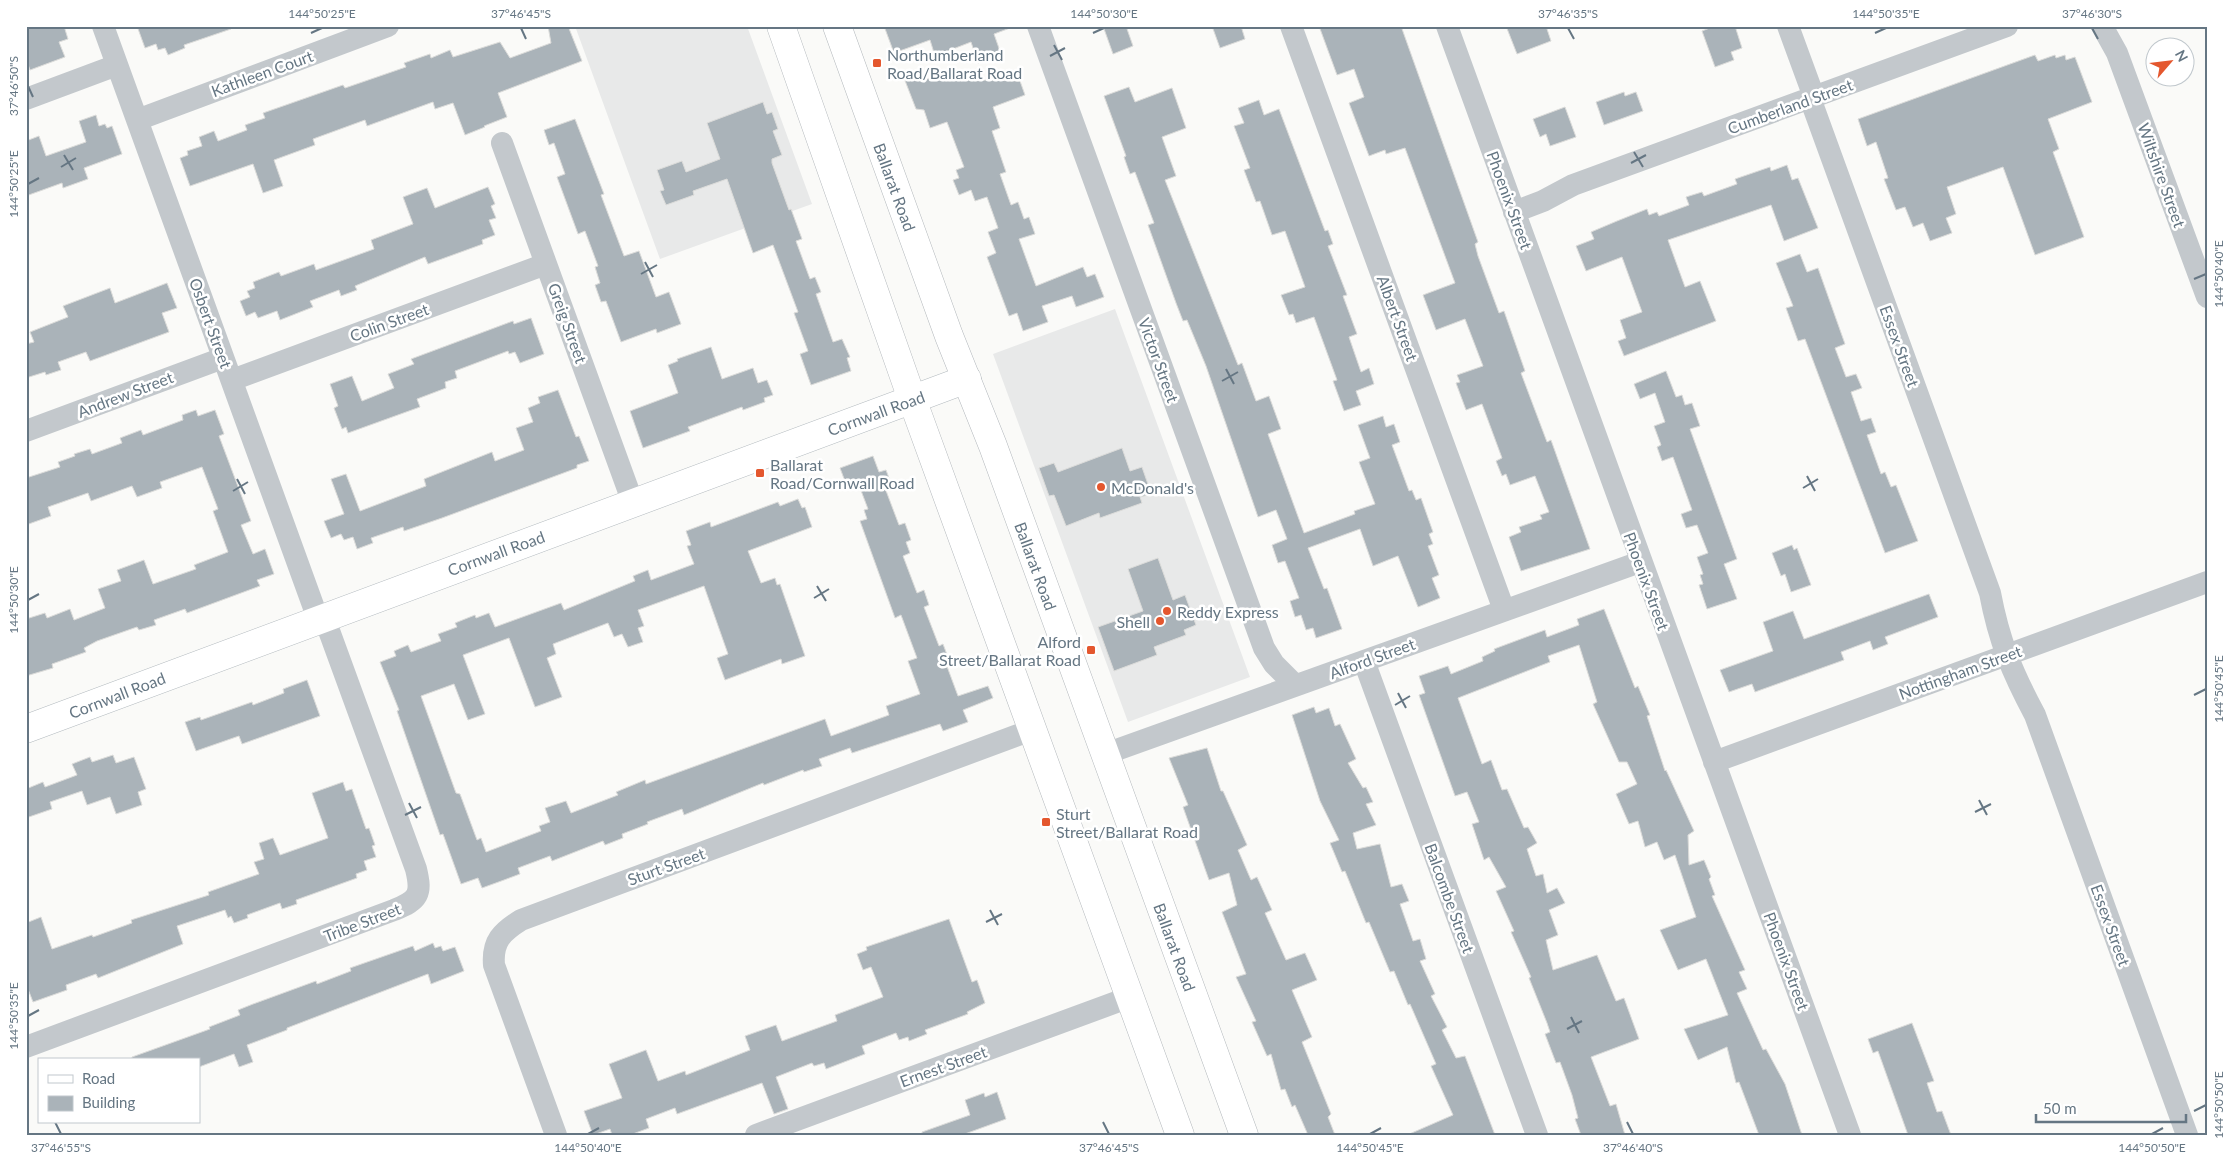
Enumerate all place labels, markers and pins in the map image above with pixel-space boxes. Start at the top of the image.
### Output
place label: Northumberland Road/Ballarat Road [887,45,1022,82]
marker: Northumberland Road/Ballarat Road [871,57,883,69]
place label: Ballarat Road/Cornwall Road [770,455,914,492]
marker: Ballarat Road/Cornwall Road [754,467,766,479]
place label: McDonald's [1111,478,1194,497]
marker: McDonald's [1095,481,1107,493]
place label: Reddy Express [1177,602,1279,621]
marker: Reddy Express [1161,605,1173,617]
place label: Shell [1117,612,1150,631]
marker: Shell [1154,615,1166,627]
place label: Alford Street/Ballarat Road [939,632,1081,669]
marker: Alford Street/Ballarat Road [1085,644,1097,656]
place label: Sturt Street/Ballarat Road [1056,804,1198,841]
marker: Sturt Street/Ballarat Road [1040,816,1052,828]

